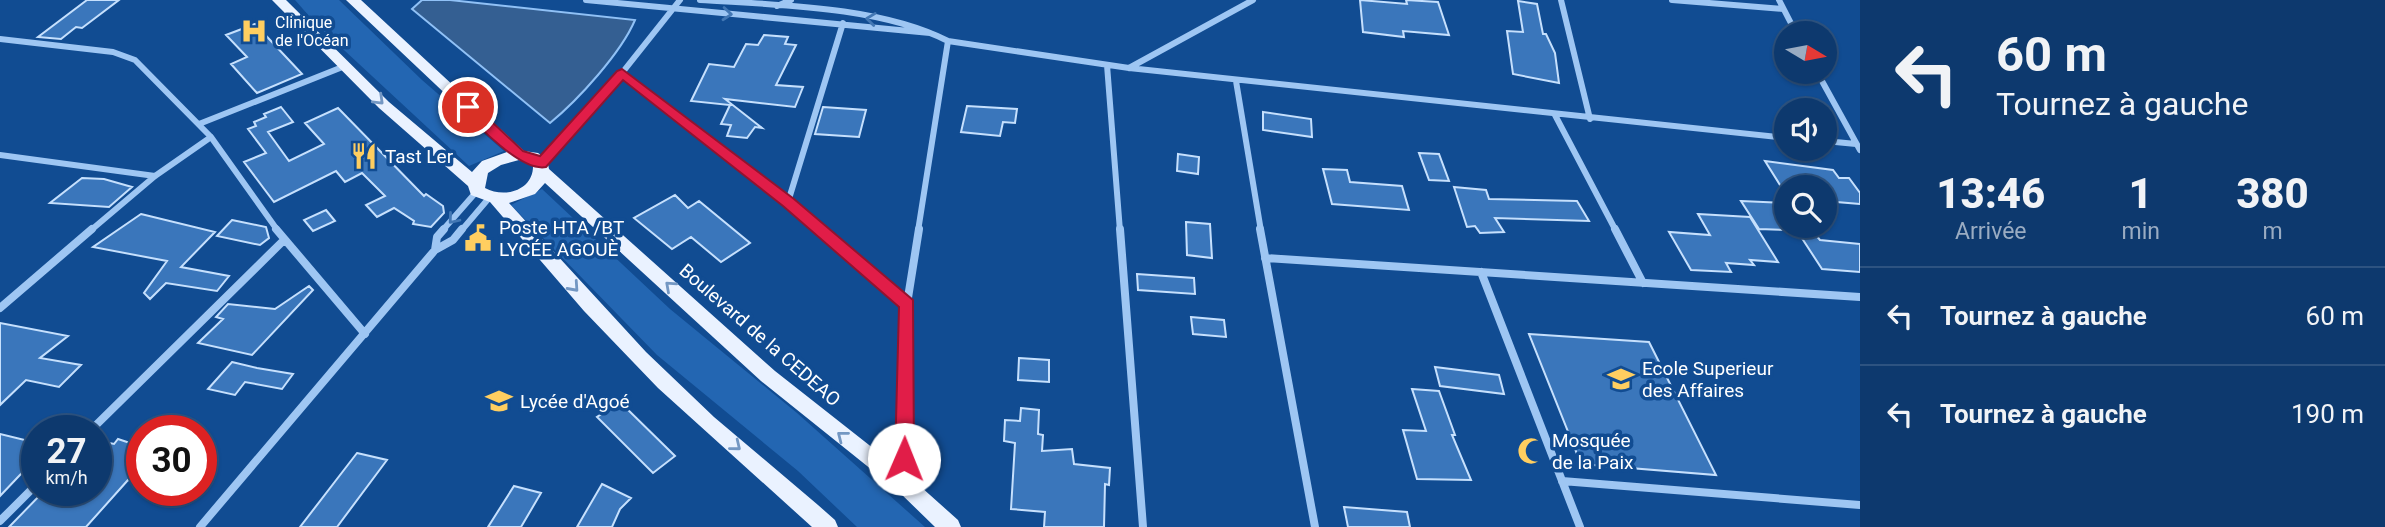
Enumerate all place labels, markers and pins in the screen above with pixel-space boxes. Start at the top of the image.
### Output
place label: Clinique de l'Océan [275,13,349,50]
hospital icon: Clinique de l'Océan [239,16,269,46]
pin [438,77,498,137]
restaurant icon: Tast Ler [349,141,379,171]
place label: Tast Ler [385,145,454,168]
place label: Poste HTA /BT LYCÉE AGOUÈ [499,216,624,261]
public building icon: Poste HTA /BT LYCÉE AGOUÈ [463,223,493,253]
place label: Ecole Superieur des Affaires [1642,357,1774,402]
school or university icon: Ecole Superieur des Affaires [1606,364,1636,394]
school or university icon: Lycée d'Agoé [484,386,514,416]
place label: Lycée d'Agoé [520,390,630,413]
place label: Mosquée de la Paix [1552,429,1634,474]
mosque icon: Mosquée de la Paix [1516,436,1546,466]

